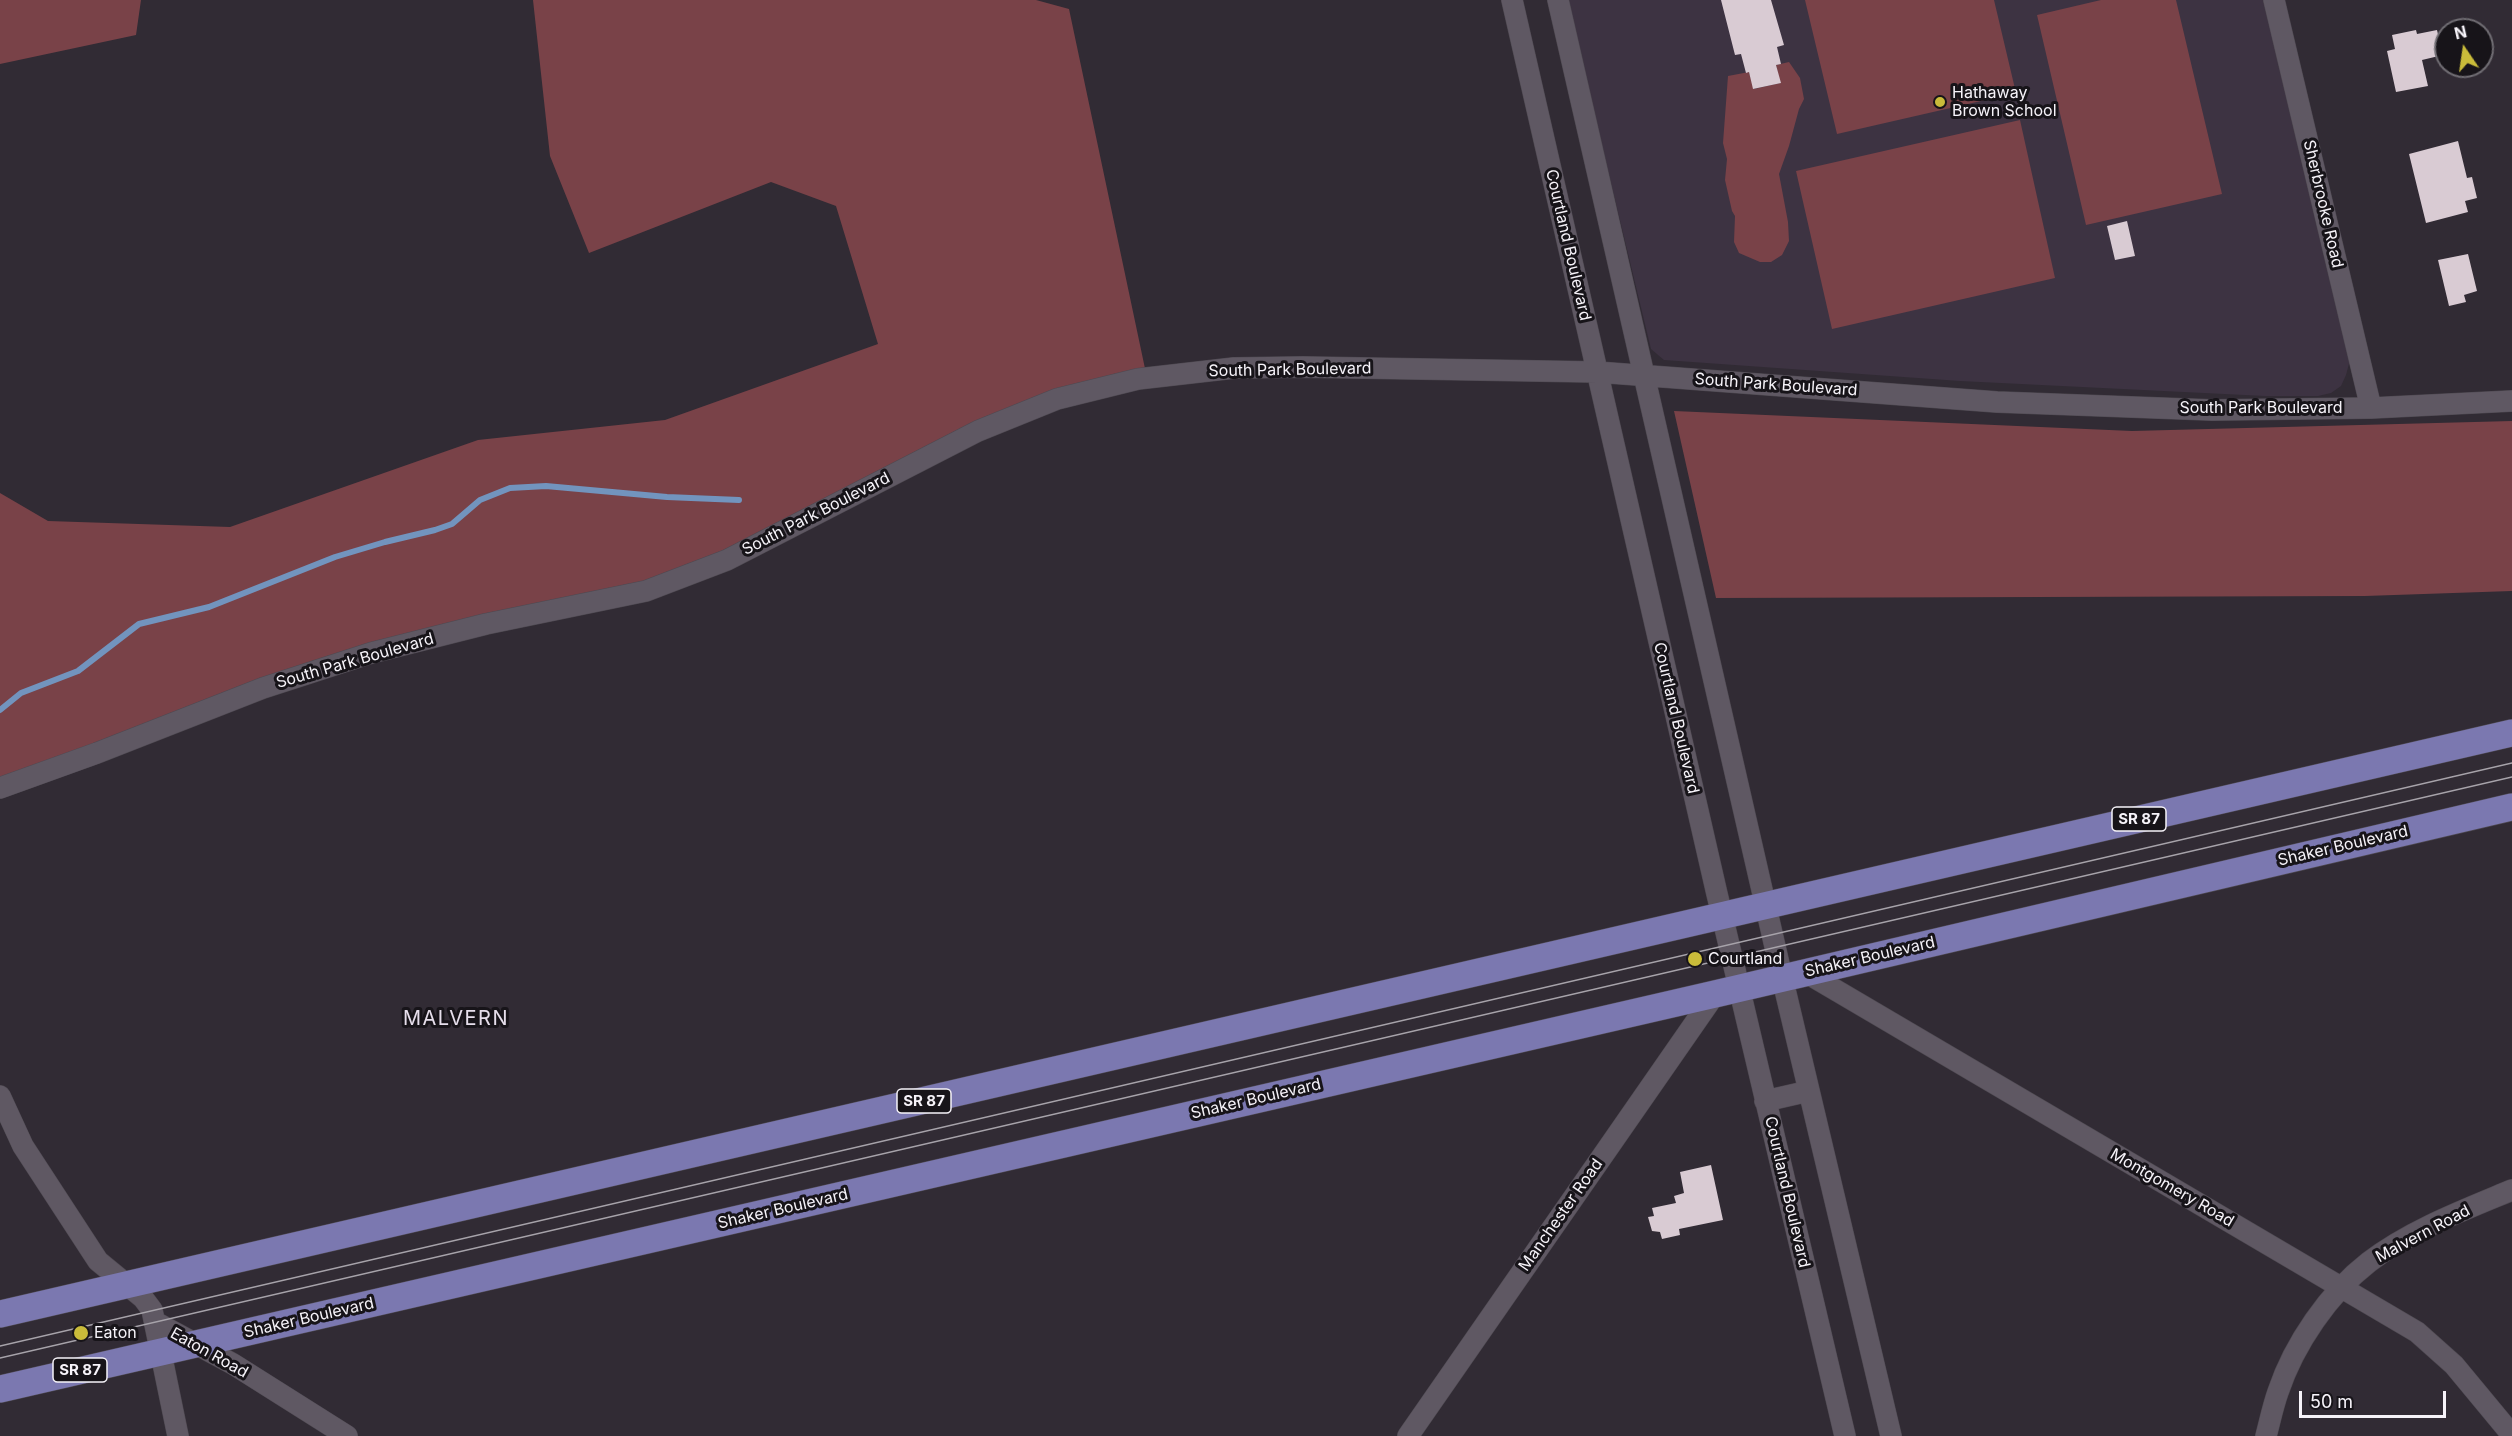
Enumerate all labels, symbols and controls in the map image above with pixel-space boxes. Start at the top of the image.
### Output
north arrow [2434,18,2494,78]
text: N [2452,21,2469,44]
place label: Hathaway Brown School [1952,83,2057,121]
marker: Hathaway Brown School [1933,95,1947,109]
street label: Sherbrooke Road [2299,138,2347,270]
street label: Courtland Boulevard [1541,167,1595,323]
street label: South Park Boulevard [1208,359,1372,381]
street label: South Park Boulevard [1694,370,1858,400]
street label: South Park Boulevard [2179,398,2343,418]
street label: South Park Boulevard [739,468,893,560]
street label: South Park Boulevard [274,629,436,693]
street label: Courtland Boulevard [1649,640,1703,796]
road number: SR 87 [2112,807,2166,831]
street label: Shaker Boulevard [2276,822,2410,870]
street label: Shaker Boulevard [1803,933,1937,981]
place label: Courtland [1708,949,1782,969]
marker: Courtland [1686,950,1704,968]
district label: MALVERN [403,1007,509,1031]
street label: Shaker Boulevard [1189,1075,1323,1123]
road number: SR 87 [897,1089,951,1113]
street label: Courtland Boulevard [1760,1114,1814,1270]
street label: Montgomery Road [2107,1145,2237,1231]
street label: Manchester Road [1515,1155,1607,1275]
street label: Shaker Boulevard [716,1185,850,1233]
street label: Malvern Road [2372,1201,2474,1267]
street label: Shaker Boulevard [242,1294,376,1342]
place label: Eaton [94,1323,137,1343]
marker: Eaton [72,1324,90,1342]
street label: Eaton Road [167,1324,251,1382]
road number: SR 87 [53,1358,107,1382]
scale bar [2302,1379,2449,1417]
text: 50 m [2310,1391,2353,1412]

